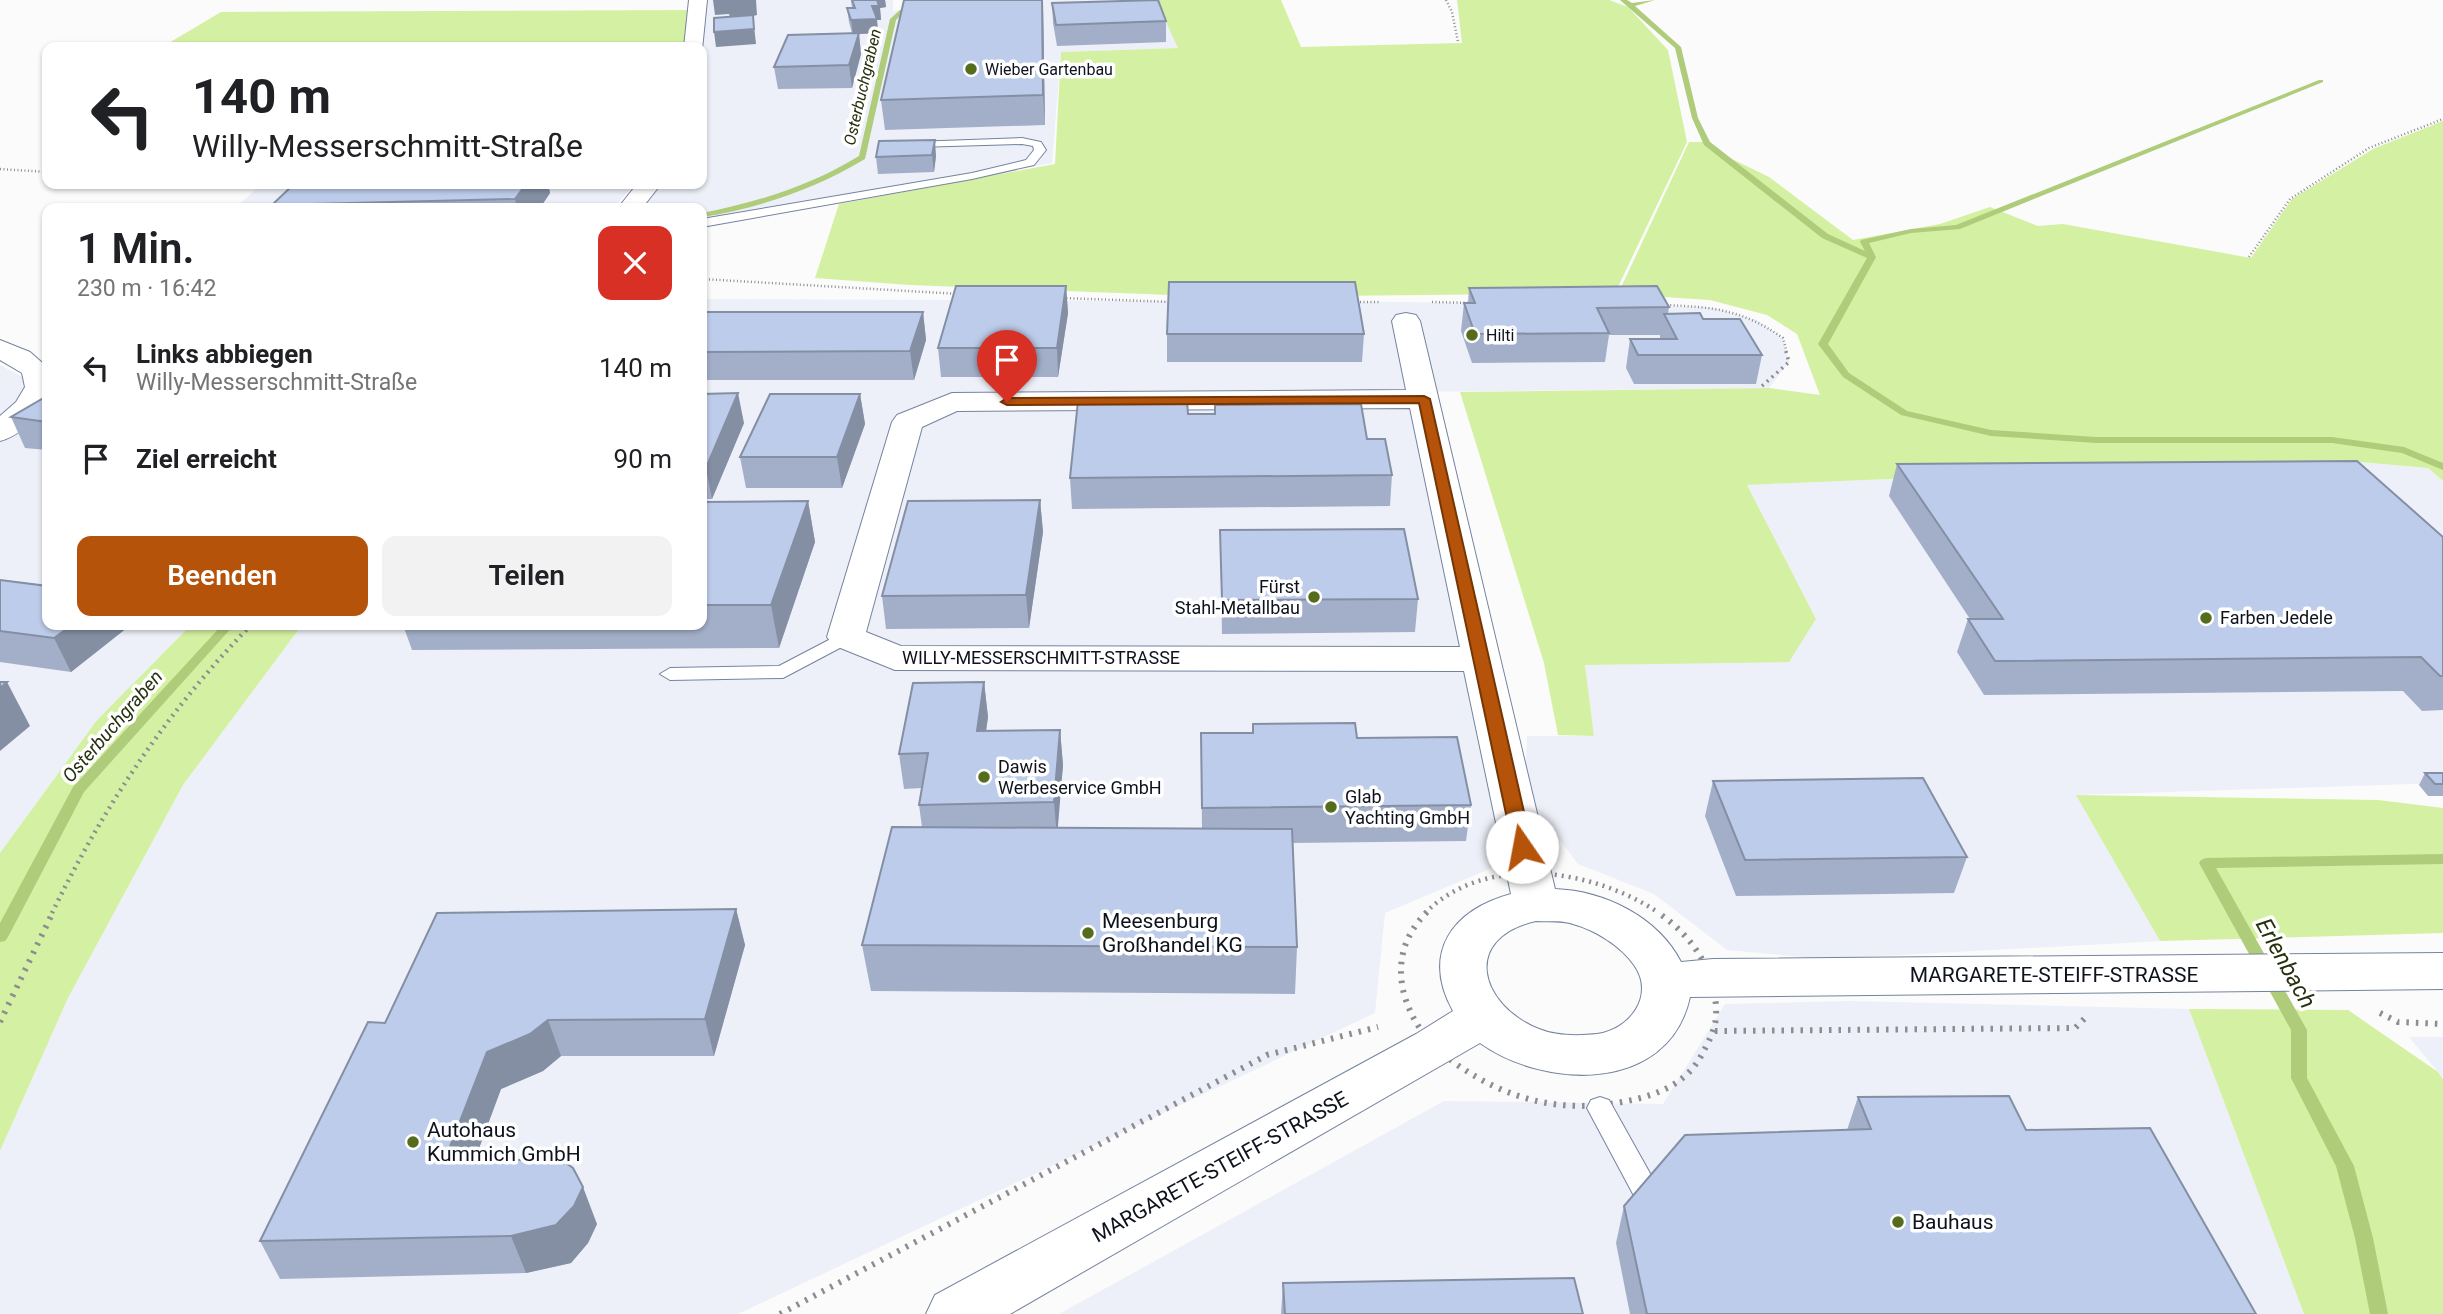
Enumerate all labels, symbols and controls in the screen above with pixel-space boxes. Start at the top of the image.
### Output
water label: Osterbuchgraben [840,27,885,147]
place label: Wieber Gartenbau [985,60,1113,79]
marker: Wieber Gartenbau [963,61,979,77]
text: 140 m [192,68,331,125]
icon: left [77,70,168,161]
text: Willy-Messerschmitt-Straße [192,127,583,165]
text: 1 Min. [77,224,195,273]
button: close [598,226,672,300]
text: 230 m · 16:42 [77,275,216,302]
place label: Hilti [1486,326,1514,345]
marker: Hilti [1464,327,1480,343]
pin [977,330,1037,402]
text: Links abbiegen [136,339,313,369]
icon: arrive [988,341,1026,379]
icon: left [77,349,115,387]
text: 140 m [599,353,672,383]
text: Willy-Messerschmitt-Straße [136,369,417,396]
icon: arrive [77,440,115,478]
text: Ziel erreicht [136,444,277,474]
text: 90 m [614,444,672,474]
button: Beenden [77,536,368,616]
button: Teilen [382,536,672,616]
place label: Fürst Stahl-Metallbau [1175,576,1300,618]
marker: Fürst Stahl-Metallbau [1306,589,1322,605]
place label: Farben Jedele [2220,607,2333,628]
marker: Farben Jedele [2198,610,2214,626]
street label: WILLY-MESSERSCHMITT-STRASSE [902,647,1180,668]
water label: Osterbuchgraben [57,666,167,787]
place label: Dawis Werbeservice GmbH [998,756,1162,798]
marker: Dawis Werbeservice GmbH [976,769,992,785]
place label: Glab Yachting GmbH [1345,786,1470,828]
marker: Glab Yachting GmbH [1323,799,1339,815]
position arrow [1485,810,1559,884]
place label: Meesenburg Großhandel KG [1102,909,1243,957]
water label: Erlenbach [2250,914,2321,1013]
marker: Meesenburg Großhandel KG [1080,925,1096,941]
street label: MARGARETE-STEIFF-STRASSE [1910,963,2198,987]
street label: MARGARETE-STEIFF-STRASSE [1088,1086,1352,1247]
place label: Autohaus Kummich GmbH [427,1118,581,1166]
marker: Autohaus Kummich GmbH [405,1134,421,1150]
place label: Bauhaus [1912,1210,1994,1234]
marker: Bauhaus [1890,1214,1906,1230]

